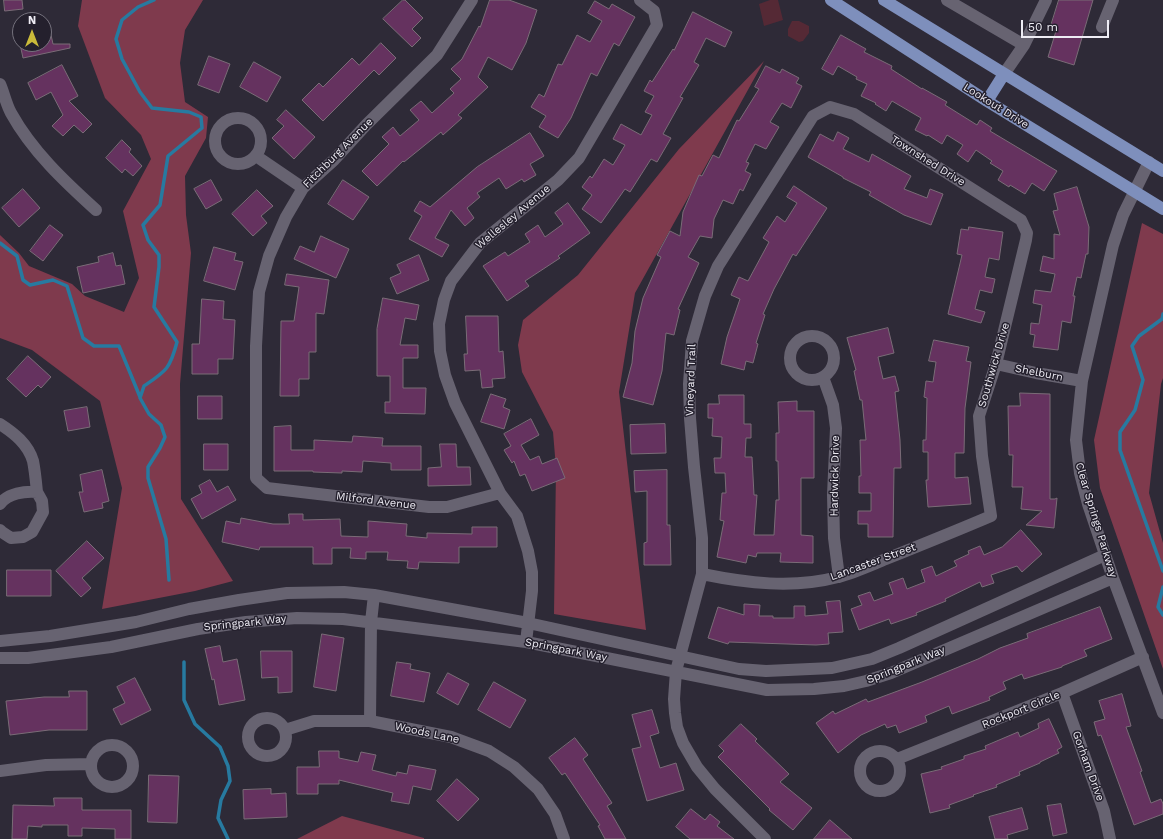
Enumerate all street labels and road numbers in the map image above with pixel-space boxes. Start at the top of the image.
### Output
street label: Lookout Drive [961,81,1031,131]
street label: Fitchburg Avenue [300,115,376,191]
street label: Townshed Drive [889,133,967,189]
street label: Wellesley Avenue [473,182,553,252]
street label: Southwick Drive [976,321,1012,409]
street label: Vineyard Trail [683,344,699,416]
street label: Shelburn [1014,362,1064,384]
street label: Hardwick Drive [828,435,842,517]
street label: Clear Springs Parkway [1072,461,1120,579]
street label: Milford Avenue [335,490,417,512]
street label: Lancaster Street [828,540,918,584]
street label: Springpark Way [203,612,287,634]
street label: Springpark Way [524,636,608,664]
street label: Springpark Way [865,643,947,687]
street label: Rockport Circle [980,688,1062,732]
street label: Woods Lane [393,720,461,746]
street label: Gorham Drive [1069,729,1107,803]

